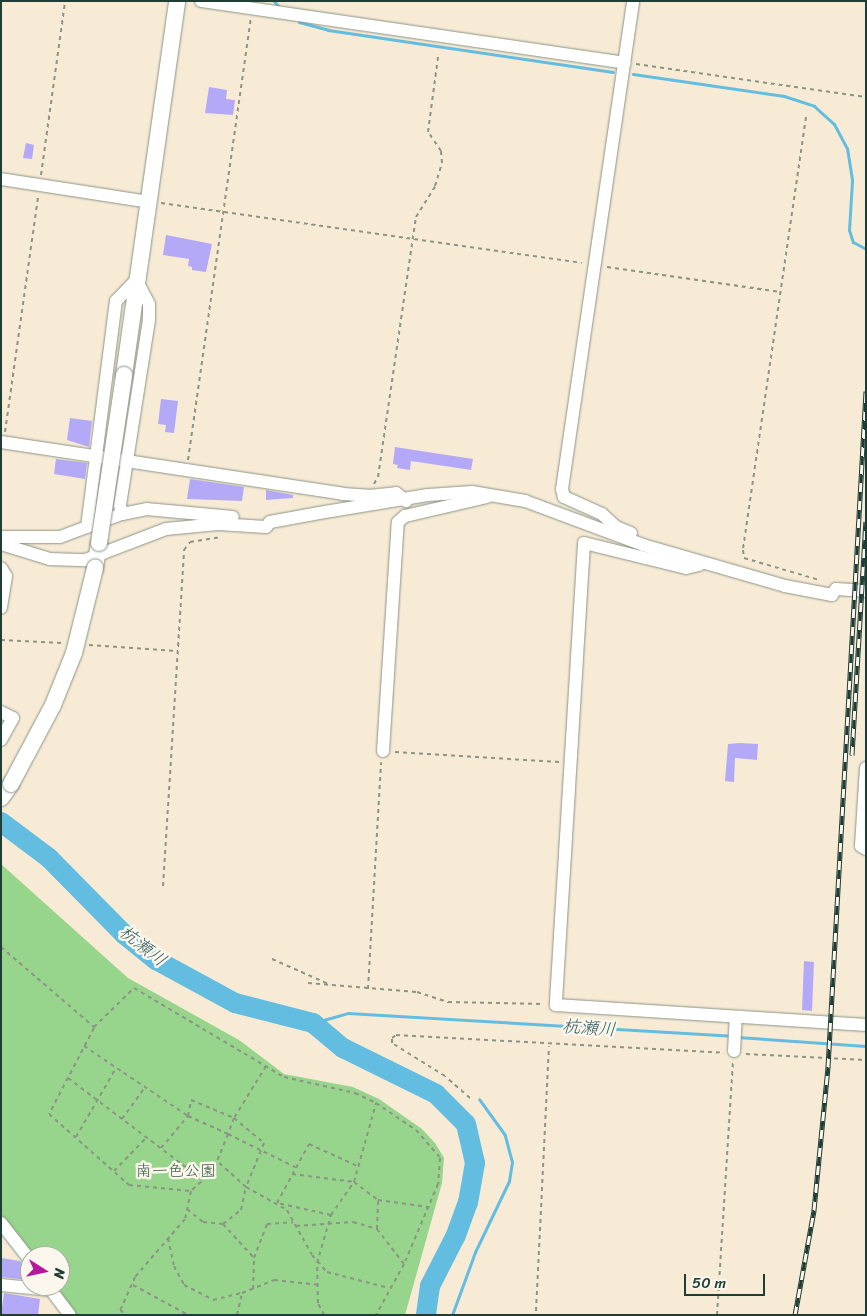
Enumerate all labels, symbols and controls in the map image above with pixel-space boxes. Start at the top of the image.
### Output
water label: 杭瀬川 [115,921,171,971]
water label: 杭瀬川 [561,1015,617,1041]
park label: 南一色公園 [136,1161,216,1181]
north arrow [20,1246,70,1296]
scale bar [687,1264,768,1296]
text: N [46,1267,72,1280]
text: 50 m [692,1270,726,1296]

